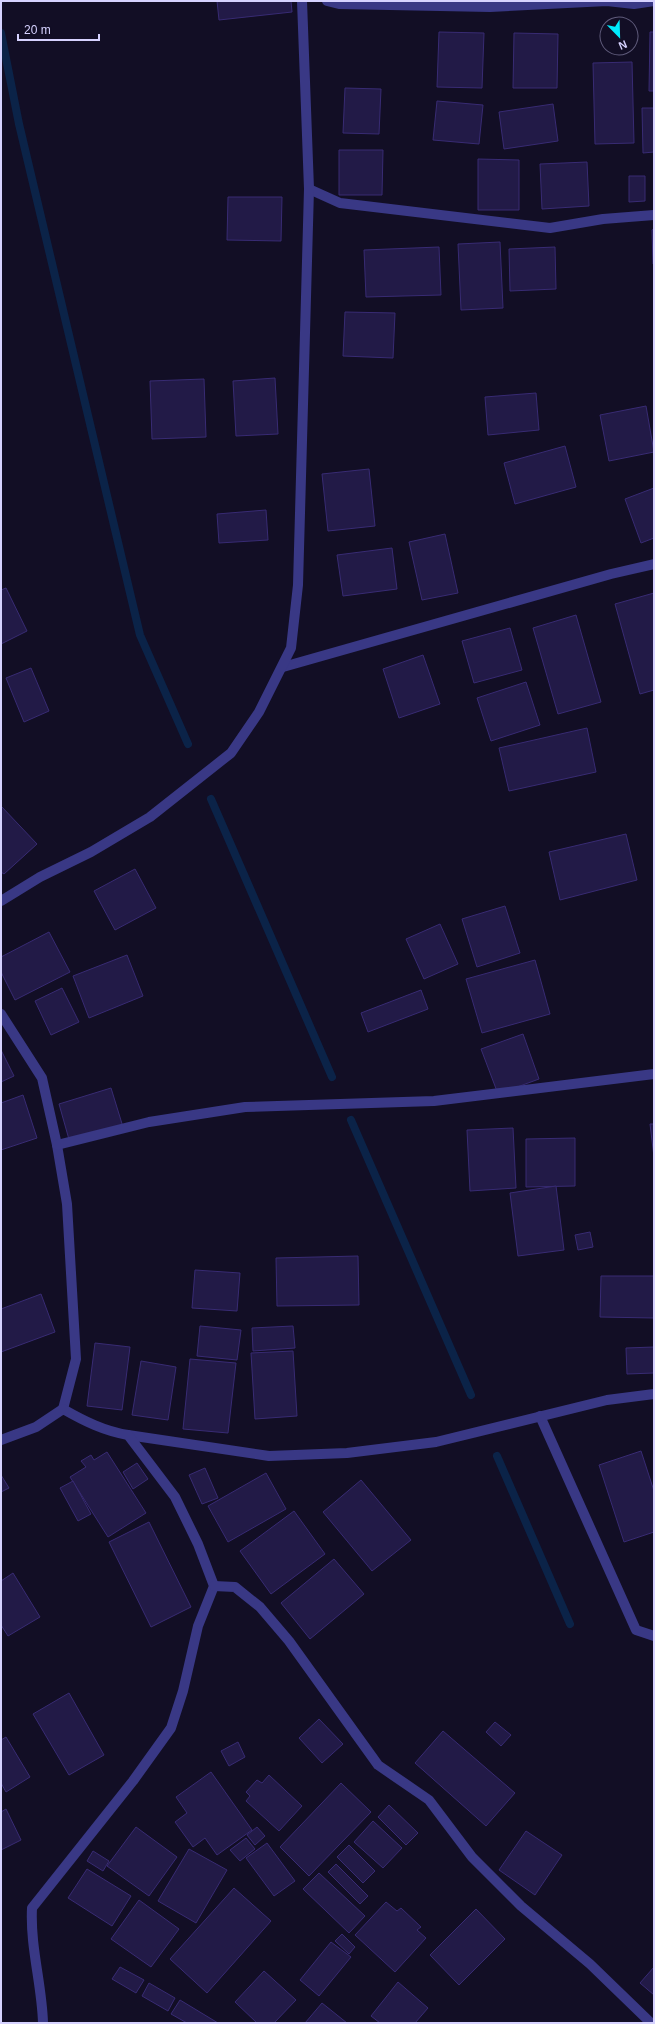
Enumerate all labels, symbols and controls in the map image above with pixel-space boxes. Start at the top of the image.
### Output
scale bar [18,16,99,42]
north arrow [599,16,639,56]
text: 20 m [24,23,51,37]
text: N [617,38,629,52]

